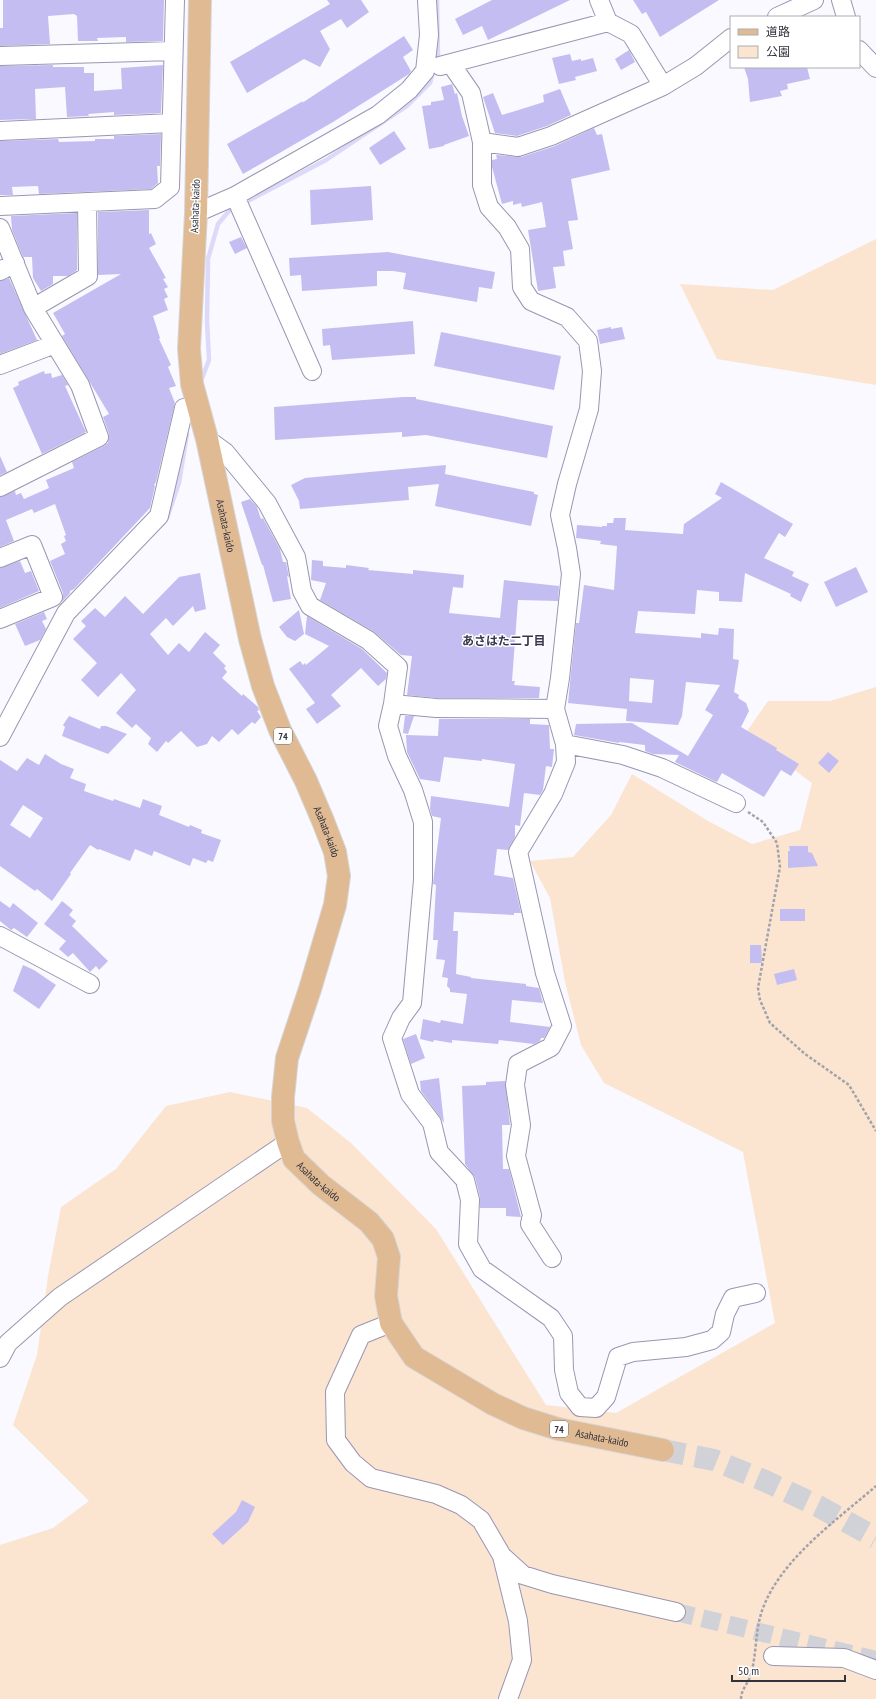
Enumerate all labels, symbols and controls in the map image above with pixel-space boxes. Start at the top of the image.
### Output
legend [730,16,860,68]
text: 道路 [766,24,790,39]
text: 公園 [766,44,790,59]
street label: Asahata-kaido [187,179,203,233]
street label: Asahata-kaido [213,498,238,554]
district label: あさはた二丁目 [462,633,546,648]
road number: 74 [274,728,292,744]
street label: Asahata-kaido [311,804,343,858]
street label: Asahata-kaido [294,1158,344,1205]
road number: 74 [550,1421,568,1437]
street label: Asahata-kaido [574,1426,630,1450]
scale bar [732,1657,845,1683]
text: 50 m [738,1663,759,1678]

